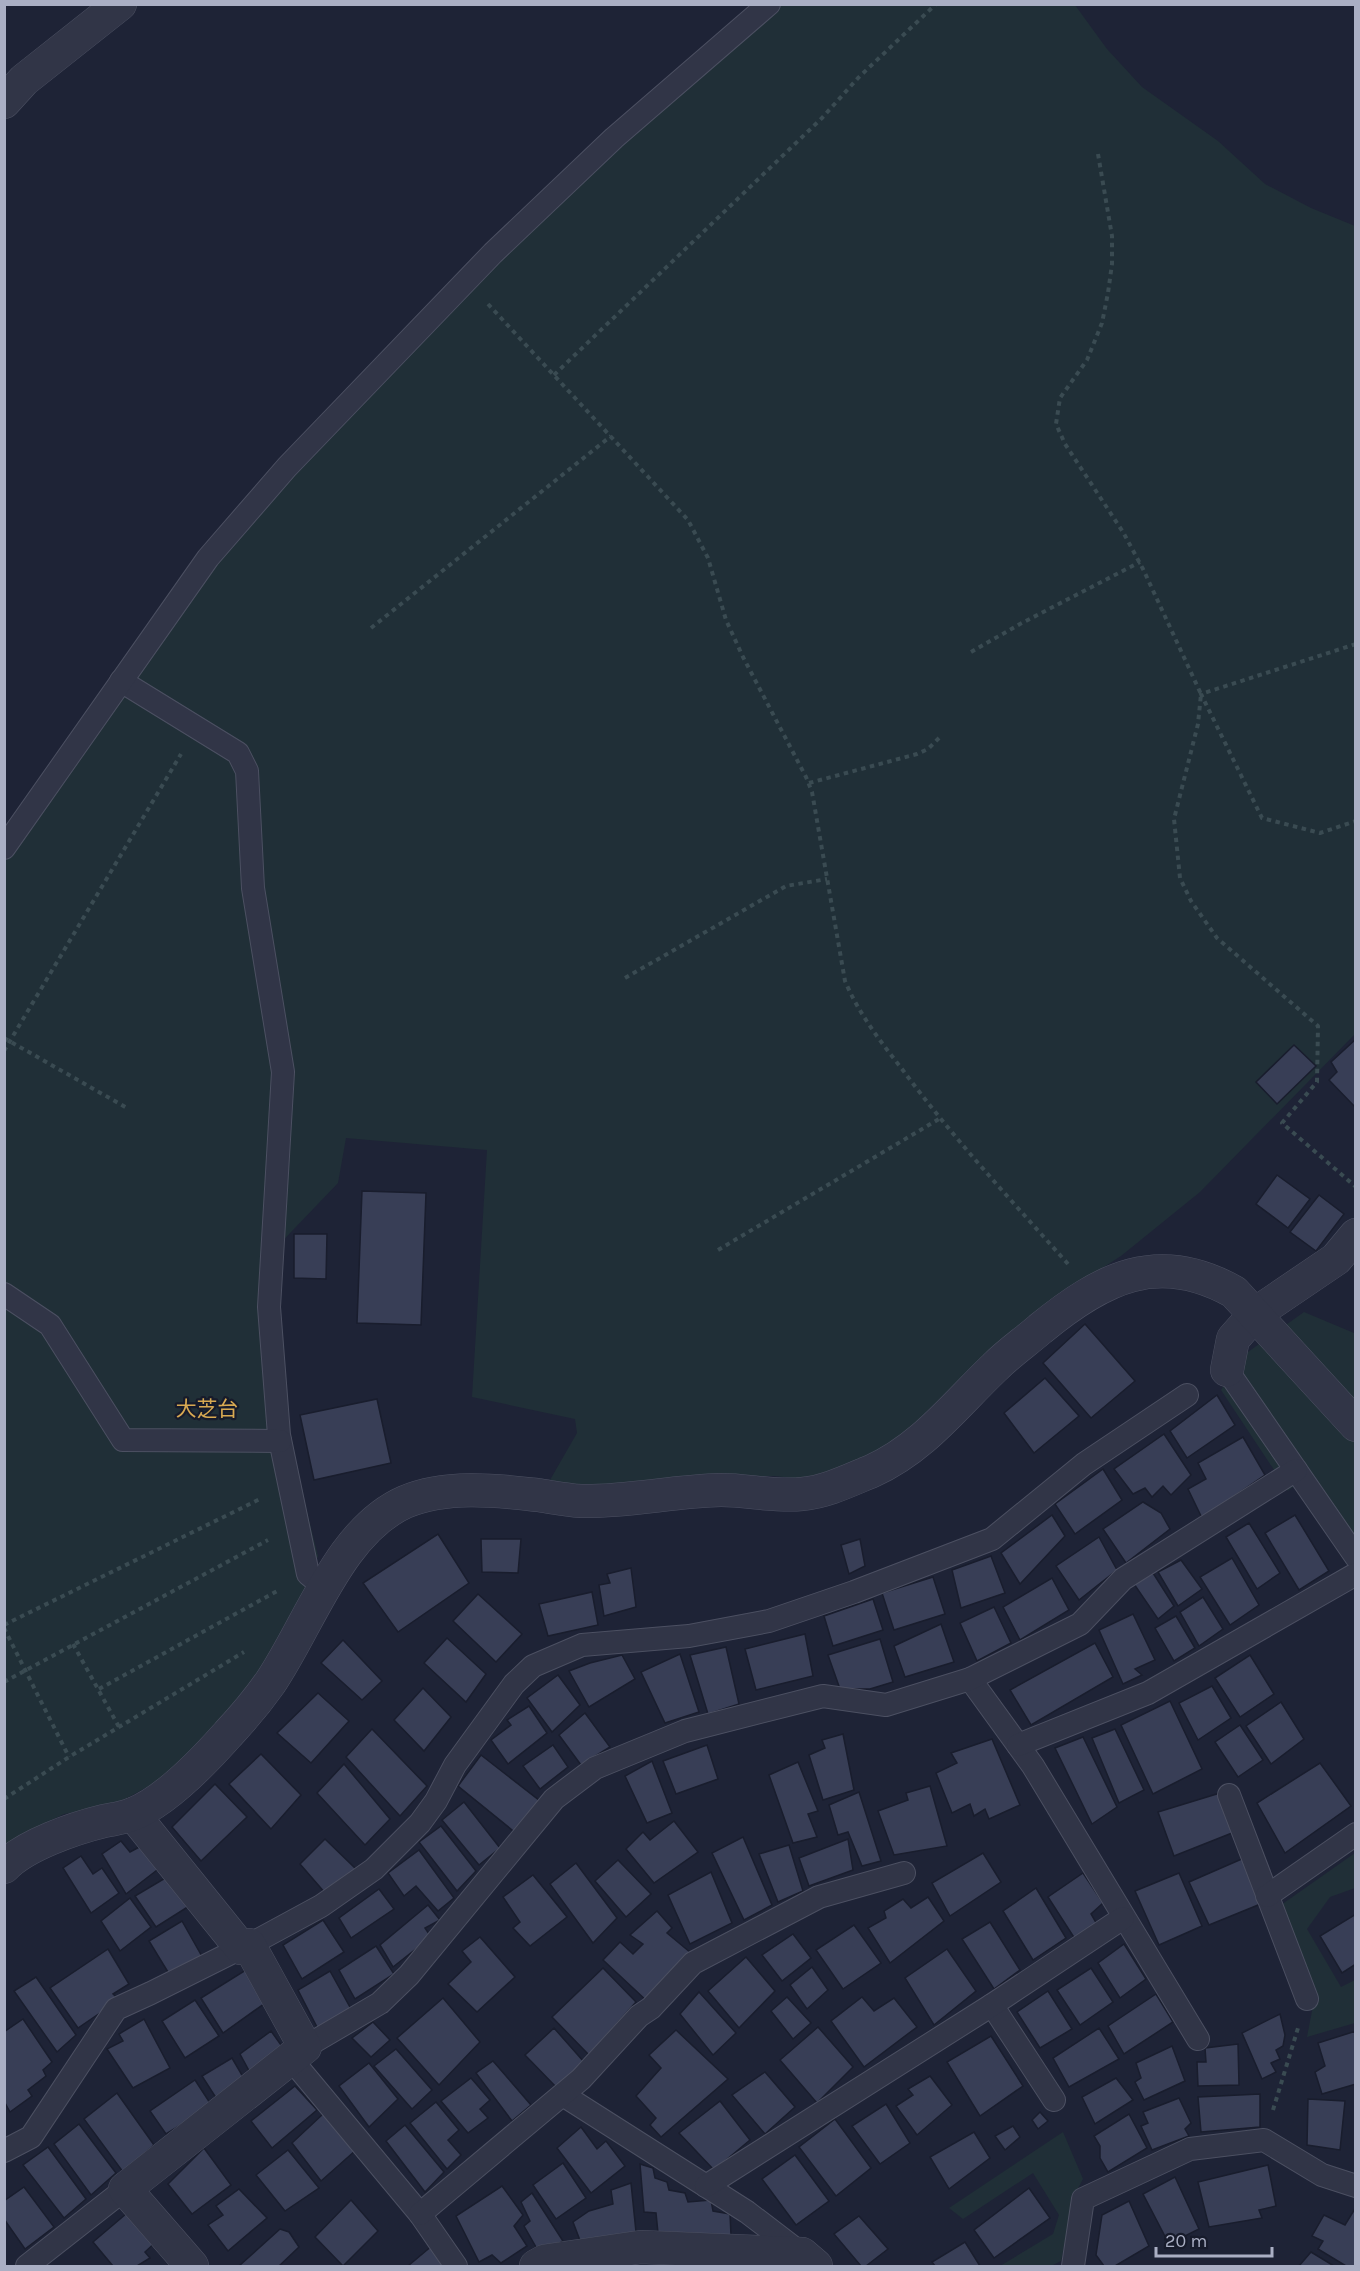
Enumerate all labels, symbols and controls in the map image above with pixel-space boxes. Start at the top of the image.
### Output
district label: 大芝台 [176,1397,239,1421]
scale bar [1156,2220,1272,2258]
text: 20 m [1165,2230,1207,2252]

